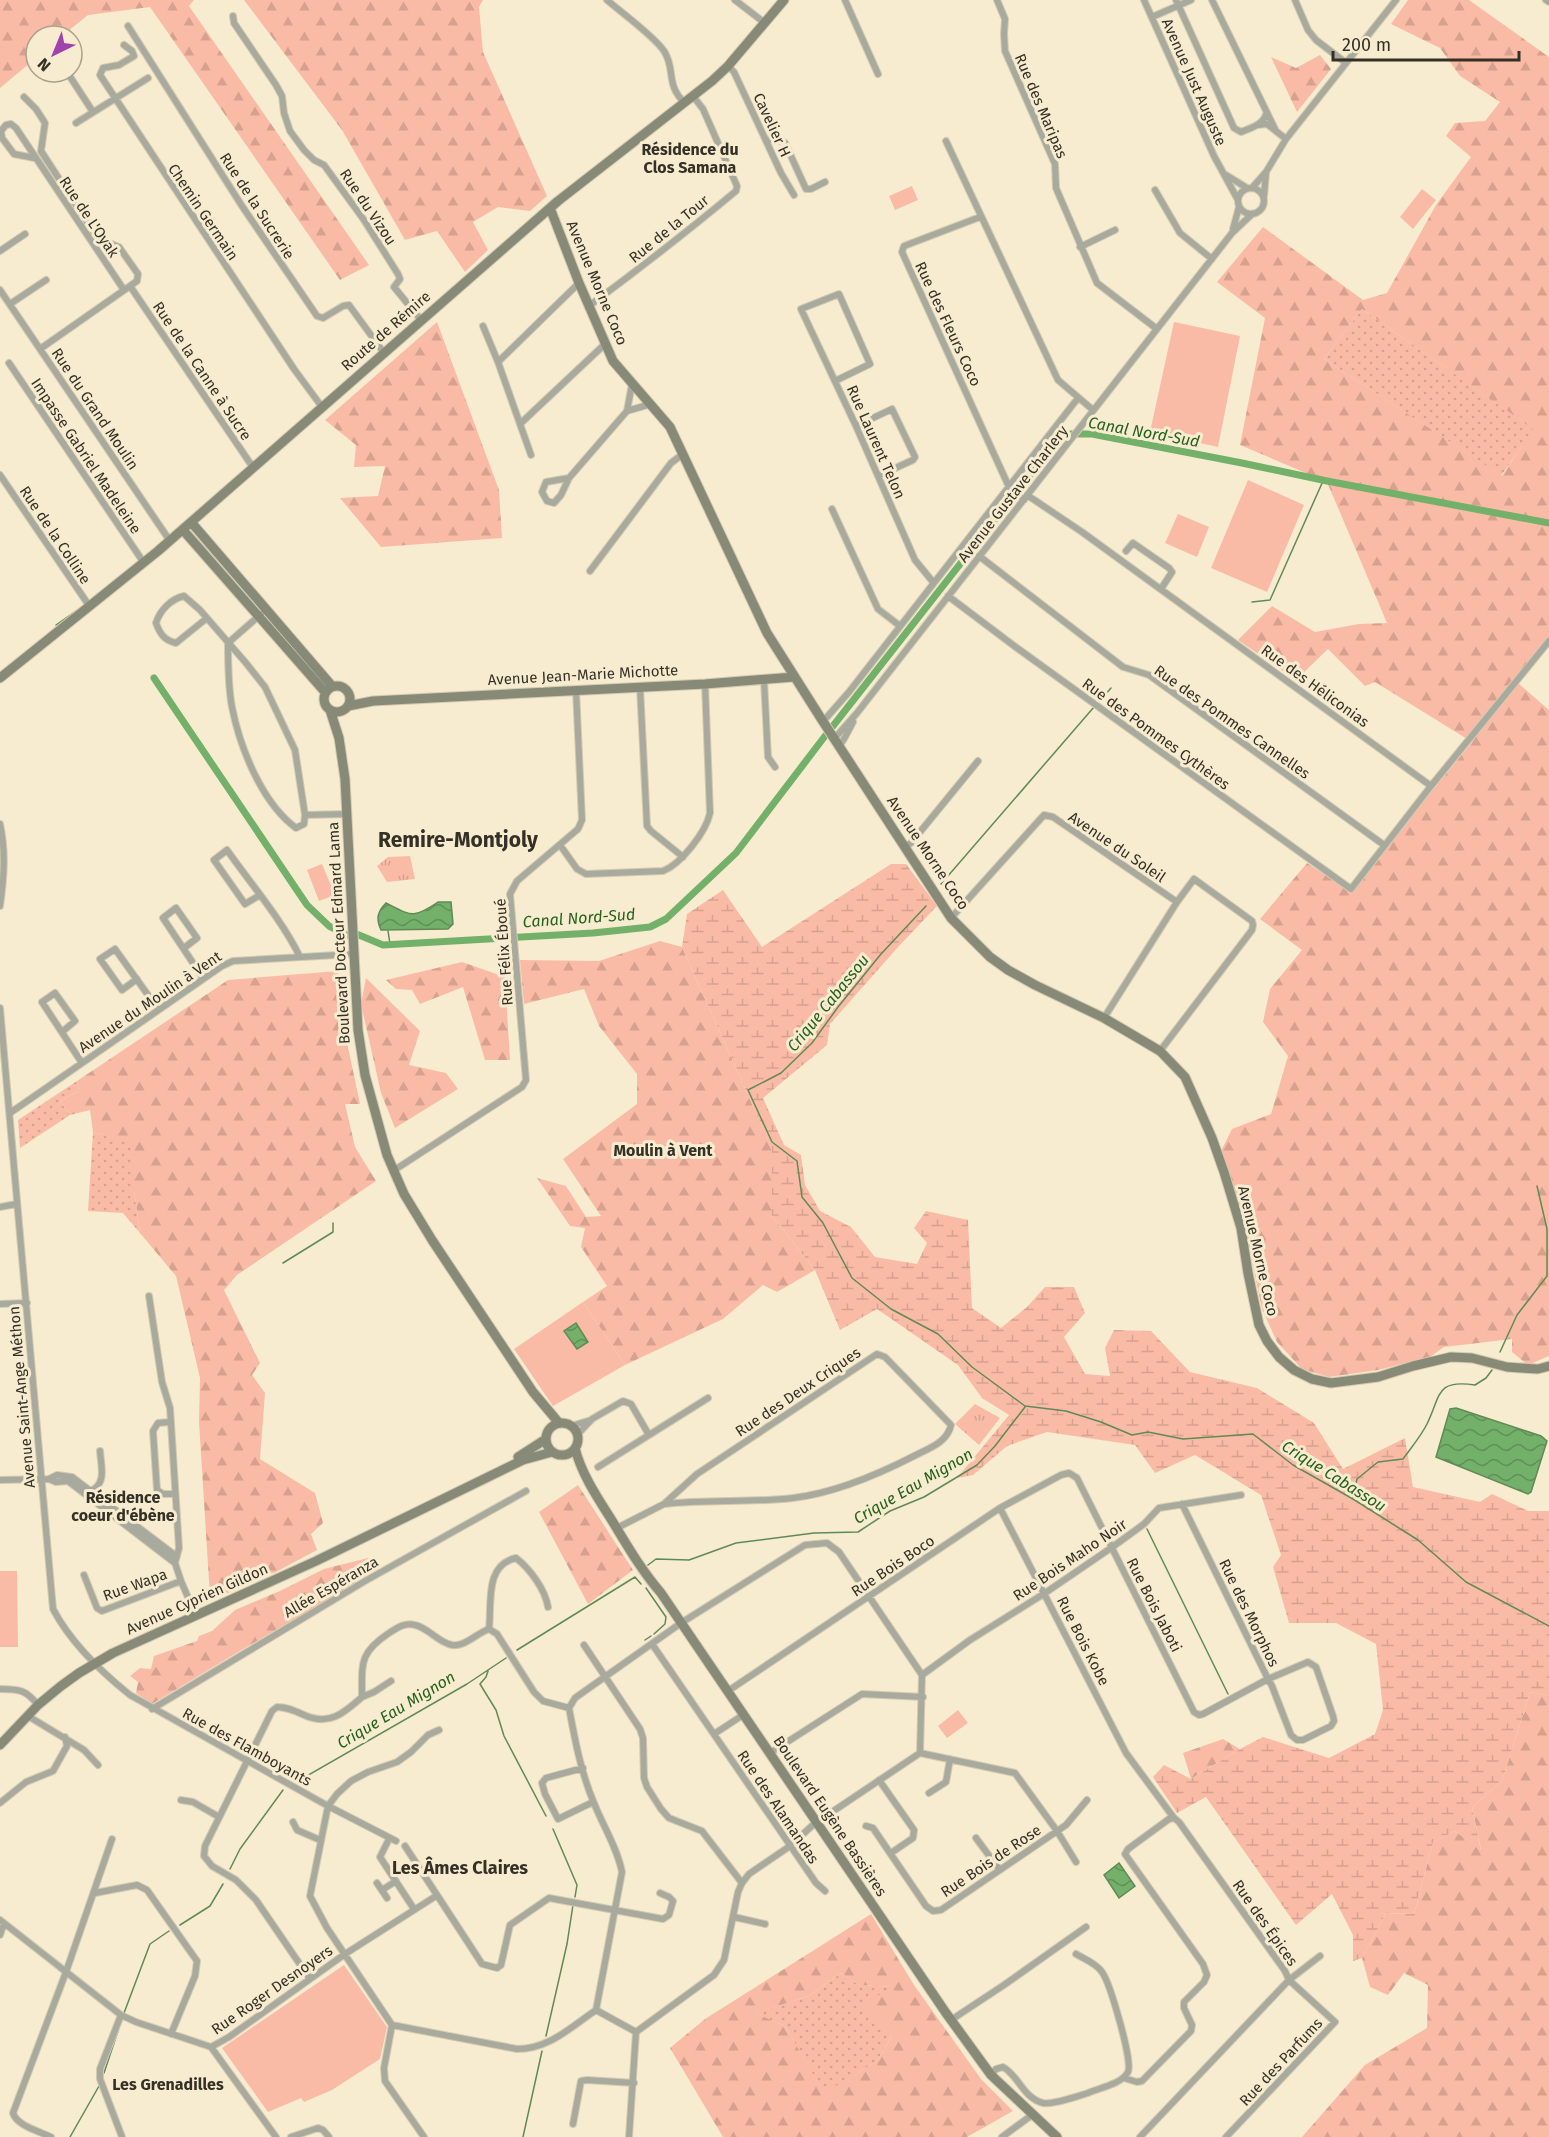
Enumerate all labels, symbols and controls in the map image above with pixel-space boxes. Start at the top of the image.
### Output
street label: Avenue Just Auguste [1158,16,1230,148]
north arrow [24,24,84,84]
scale bar [1333,24,1519,62]
text: 200 m [1342,34,1391,56]
street label: Rue des Maripas [1011,51,1071,161]
text: N [34,54,54,75]
street label: Cavelier H [749,90,795,160]
district label: Résidence du Clos Samana [641,140,739,177]
street label: Rue de la Sucrerie [216,149,298,263]
street label: Chemin Germain [164,160,242,264]
street label: Rue du Vizou [336,165,400,249]
street label: Rue de L'Oyak [55,173,123,261]
street label: Rue de la Tour [625,191,713,267]
street label: Avenue Morne Coco [563,218,631,348]
street label: Rue des Fleurs Coco [911,259,985,389]
street label: Route de Rémire [338,287,434,375]
street label: Rue de la Canne à Sucre [149,298,255,444]
street label: Rue du Grand Moulin [48,345,142,473]
street label: Impasse Gabriel Madeleine [27,375,145,537]
street label: Rue Laurent Telon [843,382,909,502]
water label: Canal Nord-Sud [1087,413,1201,451]
street label: Avenue Gustave Charlery [954,422,1072,566]
street label: Rue de la Colline [16,483,94,587]
street label: Rue des Héliconias [1258,641,1372,731]
street label: Avenue Jean-Marie Michotte [487,661,679,689]
street label: Rue des Pommes Cannelles [1151,661,1313,783]
street label: Rue des Pommes Cythères [1079,674,1233,794]
street label: Avenue Morne Coco [883,793,973,913]
street label: Avenue du Soleil [1065,808,1170,887]
street label: Boulevard Docteur Edmard Lama [324,821,354,1045]
district label: Remire-Montjoly [378,827,538,853]
street label: Rue Félix Éboué [491,898,517,1006]
water label: Canal Nord-Sud [522,905,636,931]
street label: Avenue du Moulin à Vent [75,947,225,1057]
water label: Crique Cabassou [783,951,873,1055]
district label: Moulin à Vent [614,1141,713,1160]
street label: Avenue Morne Coco [1234,1184,1282,1318]
street label: Avenue Saint-Ange Méthon [5,1305,39,1489]
street label: Rue des Deux Criques [732,1343,864,1441]
water label: Crique Cabassou [1278,1436,1390,1516]
water label: Crique Eau Mignon [850,1444,976,1528]
district label: Résidence coeur d'ébène [71,1488,175,1525]
street label: Rue Bois Maho Noir [1010,1515,1131,1605]
street label: Rue Bois Boco [848,1532,938,1600]
street label: Allée Espéranza [280,1553,382,1621]
street label: Rue Bois Jaboti [1123,1555,1185,1655]
street label: Rue des Morphos [1215,1556,1283,1670]
street label: Avenue Cyprien Gildon [123,1560,271,1638]
street label: Rue Wapa [100,1565,170,1605]
street label: Rue Bois Kobe [1053,1593,1113,1689]
water label: Crique Eau Mignon [333,1667,459,1753]
street label: Rue des Flamboyants [179,1704,315,1790]
street label: Boulevard Eugène Bassières [769,1732,891,1900]
street label: Rue des Alamandas [733,1747,823,1867]
street label: Rue Bois de Rose [937,1821,1045,1901]
district label: Les Âmes Claires [392,1856,528,1879]
street label: Rue des Épices [1229,1876,1301,1970]
street label: Rue Roger Desnoyers [208,1941,336,2039]
street label: Rue des Parfums [1236,2014,1326,2110]
district label: Les Grenadilles [112,2075,224,2094]

